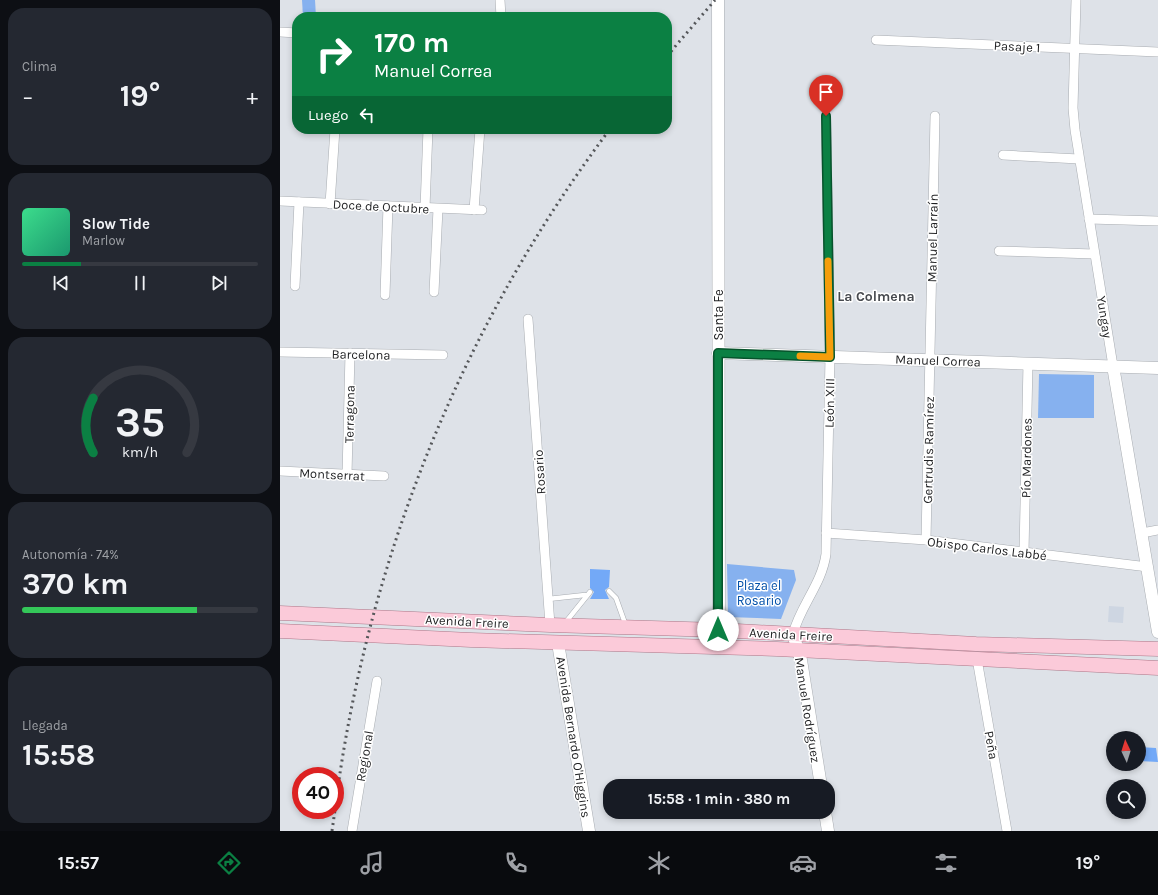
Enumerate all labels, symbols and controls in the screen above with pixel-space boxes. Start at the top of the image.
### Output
text: 170 m [374,26,449,59]
icon: right [308,28,360,80]
street label: Pasaje 1 [993,38,1041,55]
text: Clima [22,59,57,74]
text: Manuel Correa [374,60,493,82]
pin [809,75,843,116]
text: 19° [120,78,160,114]
icon: arrive [815,81,837,103]
text: − [22,84,34,110]
text: + [246,84,258,110]
icon: left [356,104,378,126]
text: Luego [308,106,348,124]
street label: Manuel Larraín [924,193,941,283]
street label: Doce de Octubre [332,196,430,217]
text: Slow Tide [82,215,150,233]
text: Marlow [82,233,125,248]
icon: previous [50,272,72,294]
icon: pause [129,272,151,294]
icon: next [208,272,230,294]
district label: La Colmena [837,288,915,305]
street label: Santa Fe [711,289,726,341]
street label: Yungay [1094,295,1115,339]
street label: Barcelona [331,346,391,363]
street label: Manuel Correa [895,352,981,369]
street label: León XIII [822,378,837,428]
street label: Terragona [341,385,358,443]
street label: Gertrudis Ramírez [920,396,937,504]
text: 35 [115,398,165,446]
street label: Pío Mardones [1018,418,1035,498]
text: km/h [122,444,158,461]
street label: Rosario [530,449,549,495]
street label: Montserrat [299,465,365,484]
street label: Obispo Carlos Labbé [926,534,1048,563]
text: Autonomía · 74% [22,547,119,562]
text: 370 km [22,566,128,602]
park label: Plaza el Rosario [737,578,781,608]
position arrow [697,609,739,651]
street label: Avenida Freire [425,612,509,631]
street label: Avenida Freire [749,625,833,644]
street label: Avenida Bernardo O'Higgins [553,655,594,819]
street label: Manuel Rodríguez [792,656,823,764]
text: Llegada [22,718,68,733]
street label: Regional [353,729,376,783]
street label: Peña [982,730,1001,761]
north arrow [1106,731,1146,771]
map controls [1106,731,1146,819]
text: 15:58 [22,737,95,773]
speed limit sign: 40 [292,767,344,819]
button: search [1106,779,1146,819]
text: 15:58 · 1 min · 380 m [648,790,790,808]
icon: directions [215,849,243,877]
icon: music [358,849,386,877]
icon: phone [502,849,530,877]
icon: climate [645,849,673,877]
icon: car [789,849,817,877]
icon: filters [932,849,960,877]
text: 15:57 [58,852,99,874]
text: 19° [1076,852,1100,874]

